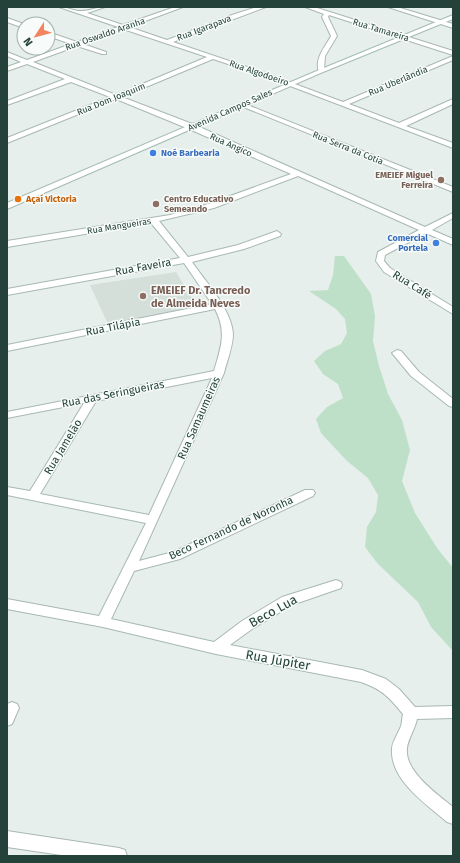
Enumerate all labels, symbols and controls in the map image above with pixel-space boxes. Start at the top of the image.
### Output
street label: Rua Igarapava [175,13,233,43]
north arrow [16,16,56,56]
street label: Rua Oswaldo Aranha [64,16,146,52]
street label: Rua Tamareira [352,17,410,43]
text: N [21,35,36,48]
street label: Rua Algodoeiro [228,58,290,88]
street label: Rua Uberlândia [367,64,429,98]
street label: Rua Dom Joaquim [75,81,147,117]
street label: Avenida Campos Sales [186,87,274,133]
street label: Rua Serra da Cotia [311,129,385,167]
street label: Rua Angico [208,131,254,159]
marker: Noé Barbearia [148,148,158,158]
place label: Noé Barbearia [161,148,220,158]
place label: EMEIEF Miguel Ferreira [375,170,433,190]
marker: EMEIEF Miguel Ferreira [436,175,446,185]
marker: Açaí Victoria [13,194,23,204]
place label: Açaí Victoria [25,194,77,204]
place label: Centro Educativo Semeando [164,194,233,214]
marker: Centro Educativo Semeando [151,199,161,209]
street label: Rua Mangueiras [86,216,152,236]
place label: Comercial Portela [387,233,428,253]
marker: Comercial Portela [431,238,441,248]
street label: Rua Faveira [114,256,172,278]
street label: Rua Café [390,268,434,302]
place label: EMEIEF Dr. Tancredo de Almeida Neves [151,284,251,310]
marker: EMEIEF Dr. Tancredo de Almeida Neves [138,291,148,301]
street label: Rua Tilápia [85,315,141,339]
street label: Rua Samaumeiras [175,375,223,461]
street label: Rua das Seringueiras [61,378,165,410]
street label: Rua Jamelão [41,417,85,477]
street label: Beco Fernando de Noronha [167,493,295,563]
street label: Beco Lua [246,592,300,630]
street label: Rua Júpiter [244,647,312,673]

